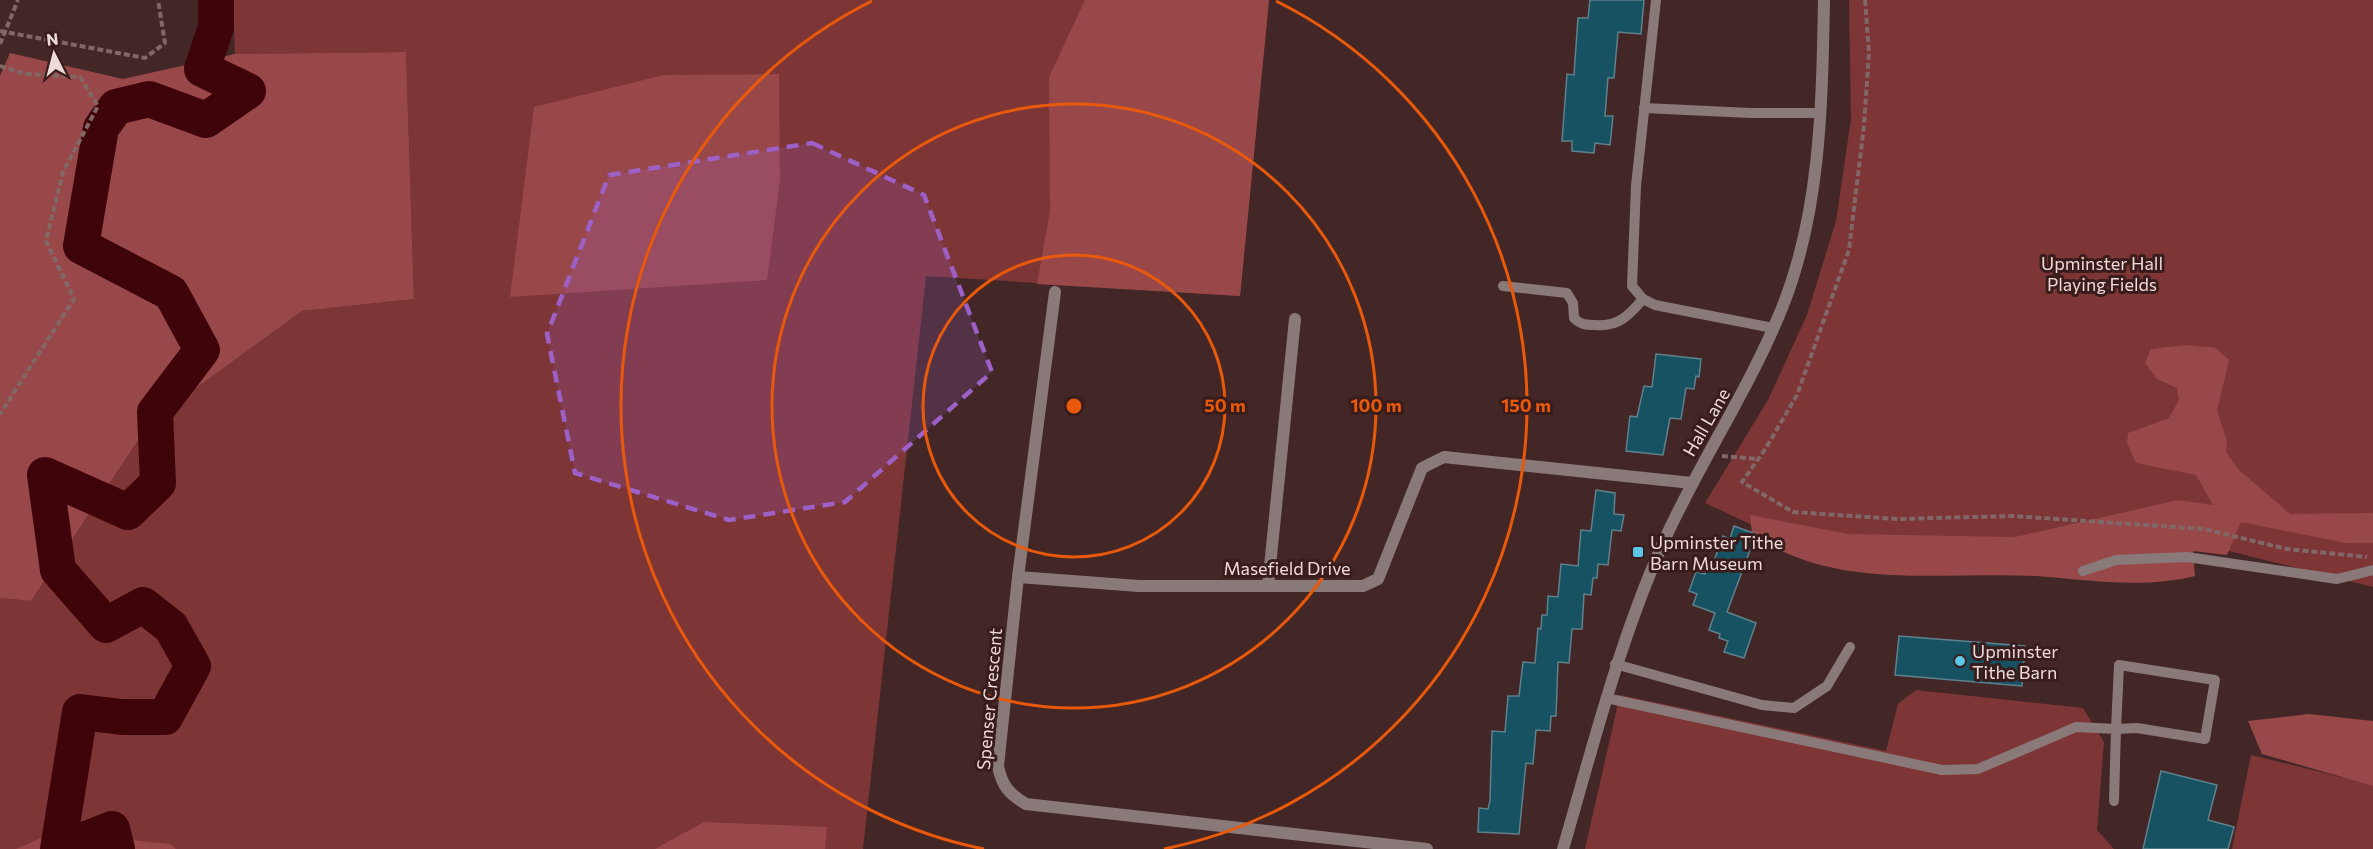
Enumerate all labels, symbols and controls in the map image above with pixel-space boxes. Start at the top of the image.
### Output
north arrow [24,24,84,84]
text: N [45,29,59,49]
park label: Upminster Hall Playing Fields [2041,252,2163,295]
street label: Hall Lane [1678,384,1734,460]
text: 50 m [1204,394,1246,416]
text: 100 m [1350,394,1402,416]
text: 150 m [1501,394,1551,416]
centre of rings [1064,396,1084,416]
place label: Upminster Tithe Barn Museum [1650,531,1783,574]
marker: Upminster Tithe Barn Museum [1631,545,1645,559]
street label: Masefield Drive [1223,557,1351,579]
street label: Spenser Crescent [972,627,1006,771]
place label: Upminster Tithe Barn [1972,640,2059,683]
marker: Upminster Tithe Barn [1953,654,1967,668]

